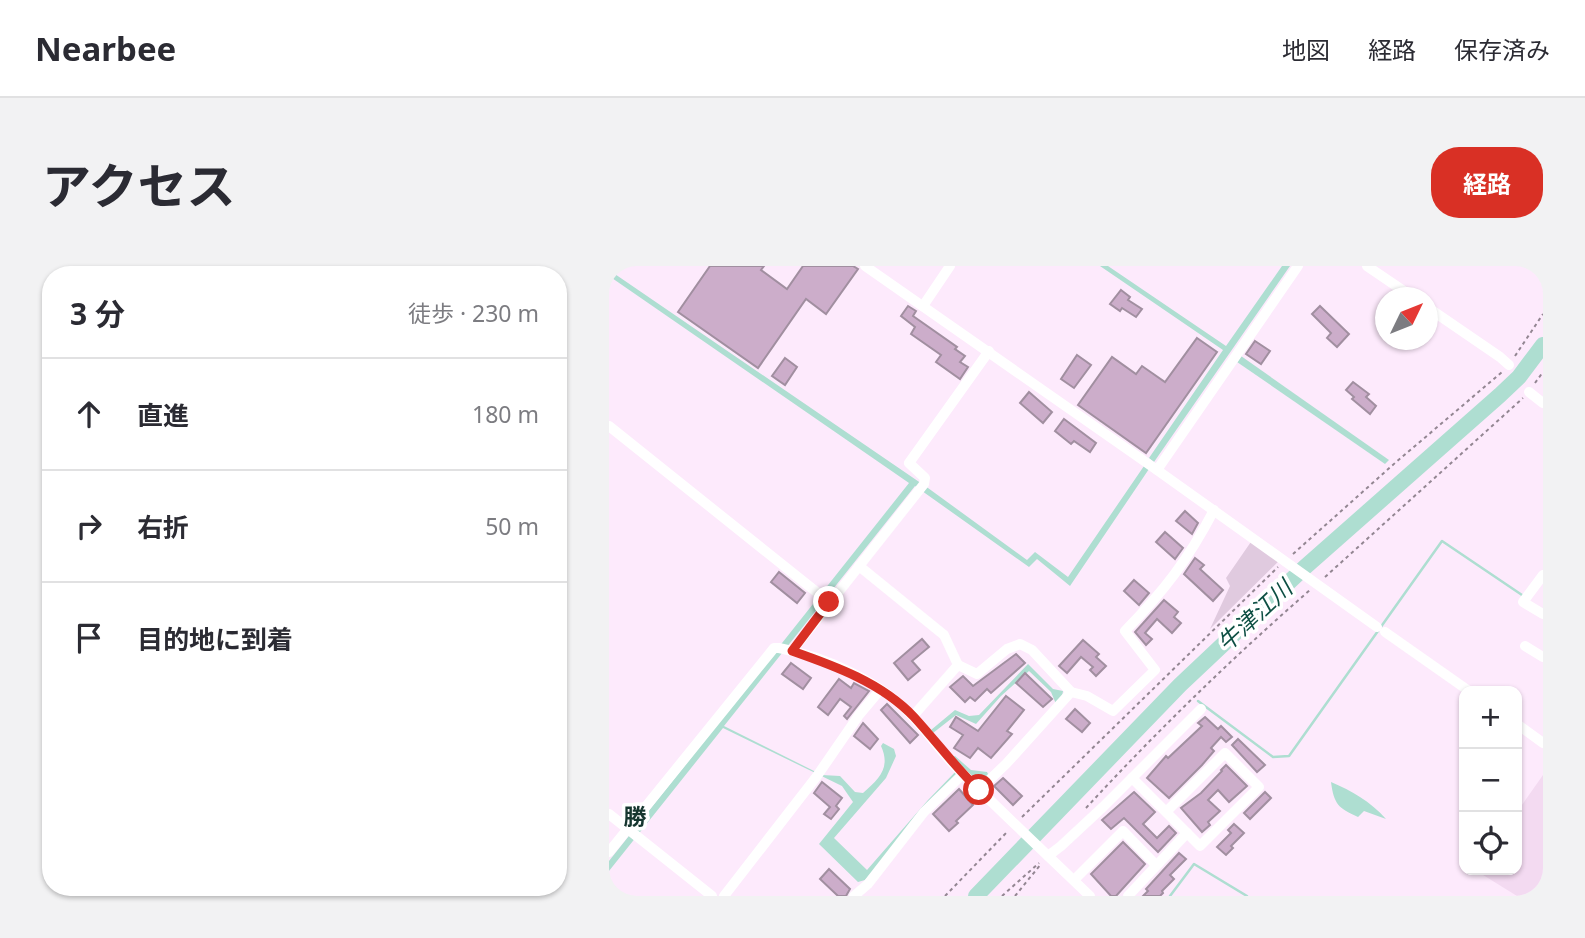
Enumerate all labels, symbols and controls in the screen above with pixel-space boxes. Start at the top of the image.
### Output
text: Nearbee [35,26,176,71]
text: 地図 [1282,33,1330,66]
text: 経路 [1368,33,1416,66]
text: 保存済み [1454,33,1550,66]
button: 経路 [1431,147,1543,218]
text: アクセス [42,152,236,218]
north arrow [1375,287,1438,350]
text: 3 分 [70,293,125,334]
text: 徒歩 · 230 m [408,297,539,329]
icon: ahead [70,395,108,433]
text: 直進 [137,397,189,433]
text: 180 m [472,398,539,430]
icon: right [70,507,108,545]
text: 右折 [137,509,189,545]
text: 50 m [485,510,539,542]
water label: 牛津江川 [1209,570,1301,658]
route end [813,586,844,617]
icon: arrive [70,619,108,657]
text: 目的地に到着 [137,621,293,657]
map controls [1459,686,1522,875]
button: + [1459,686,1522,749]
button: − [1459,749,1522,812]
route start [963,774,994,805]
district label: 勝 [624,800,647,832]
button: locate [1459,812,1522,875]

